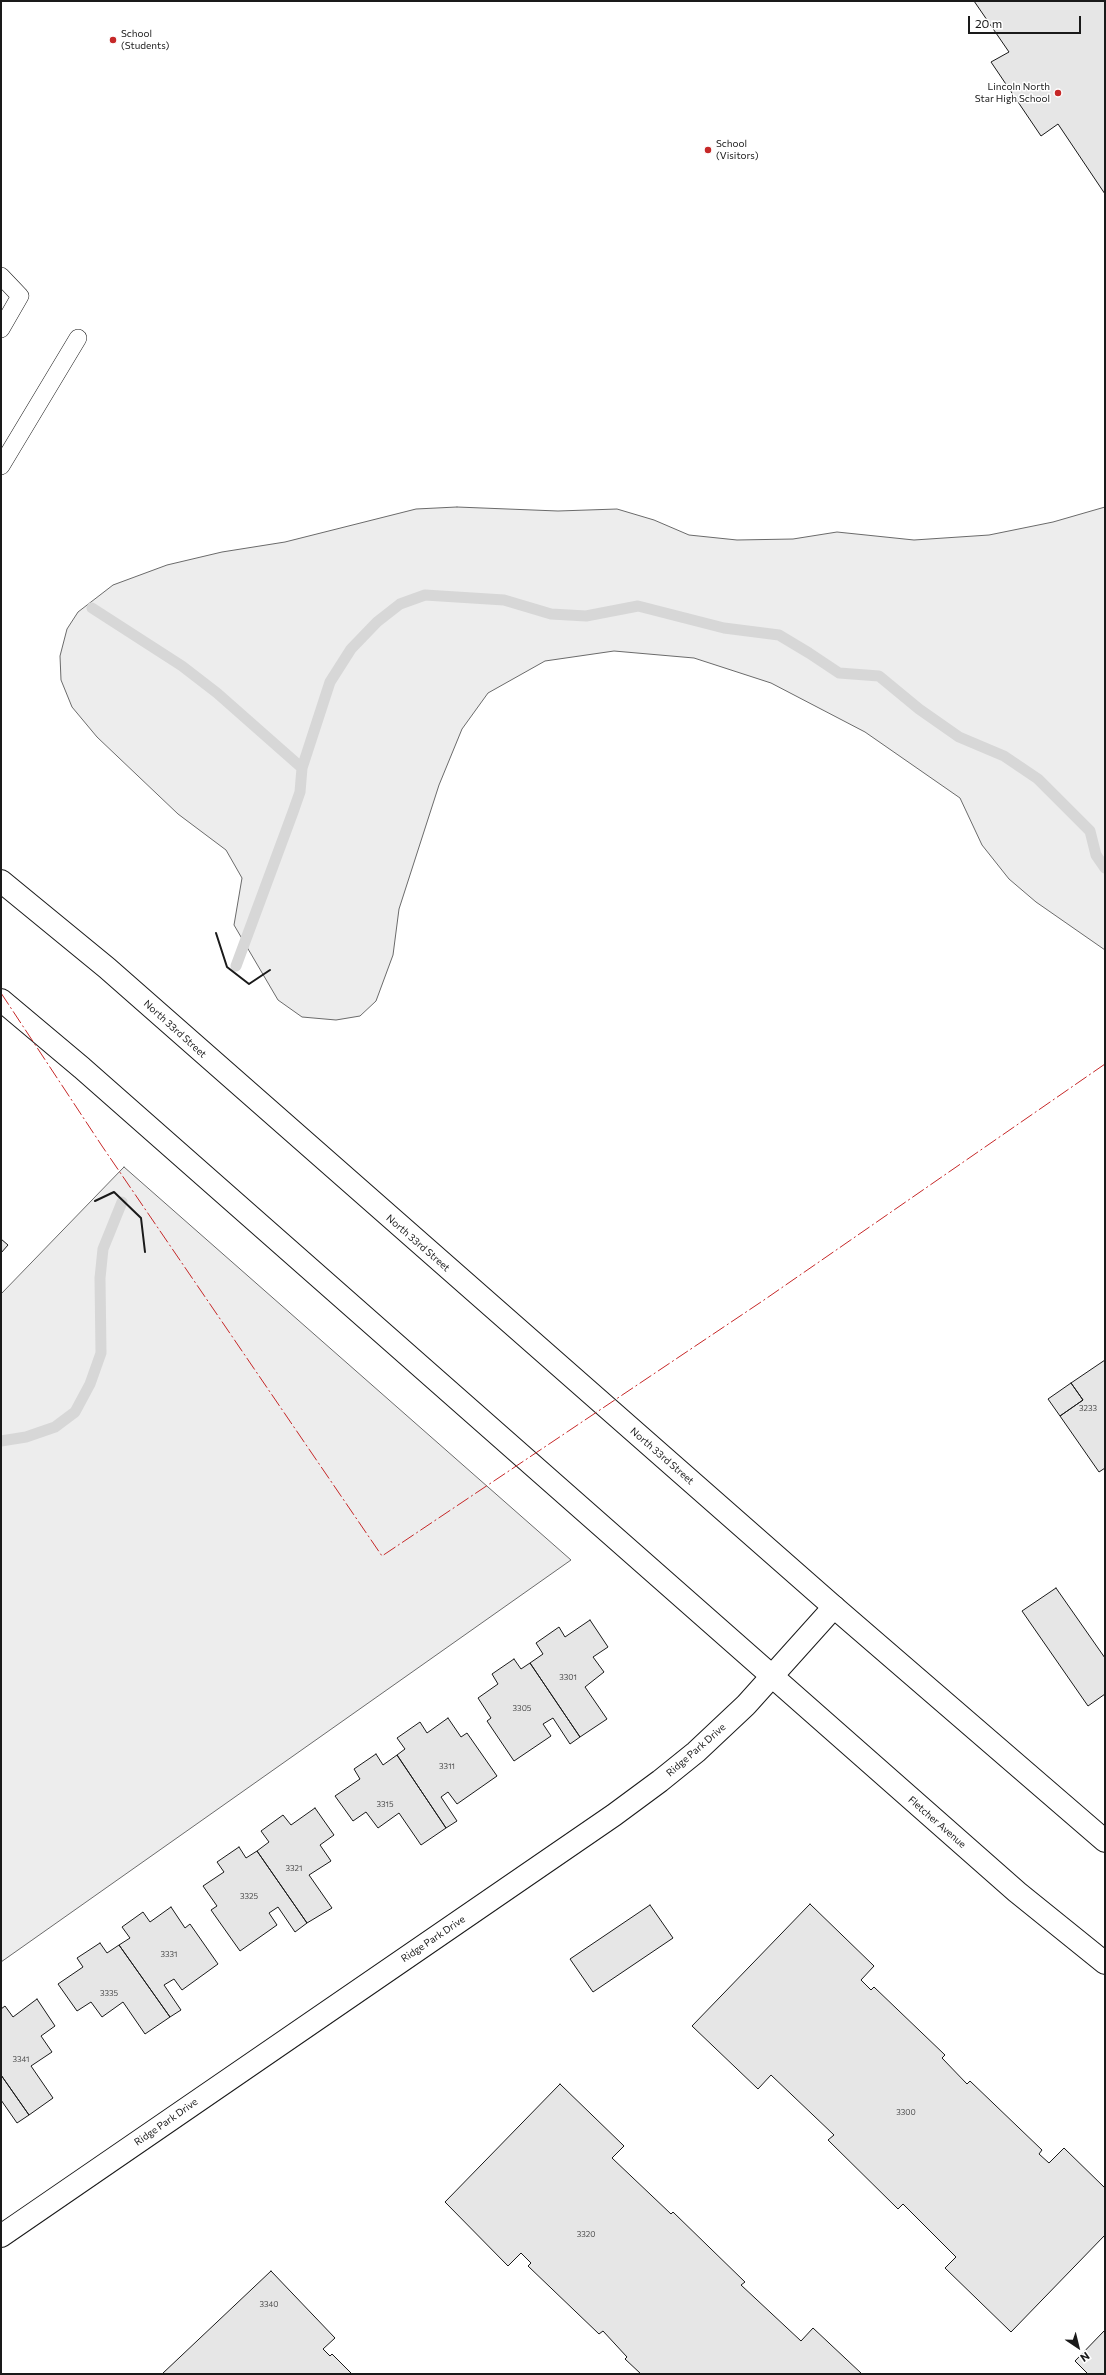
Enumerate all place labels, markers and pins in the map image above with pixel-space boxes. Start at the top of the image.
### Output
place label: School (Students) [121,28,169,52]
marker: School (Students) [108,35,118,45]
place label: Lincoln North Star High School [975,81,1050,104]
marker: Lincoln North Star High School [1053,88,1063,98]
place label: School (Visitors) [716,138,759,162]
marker: School (Visitors) [703,145,713,155]

